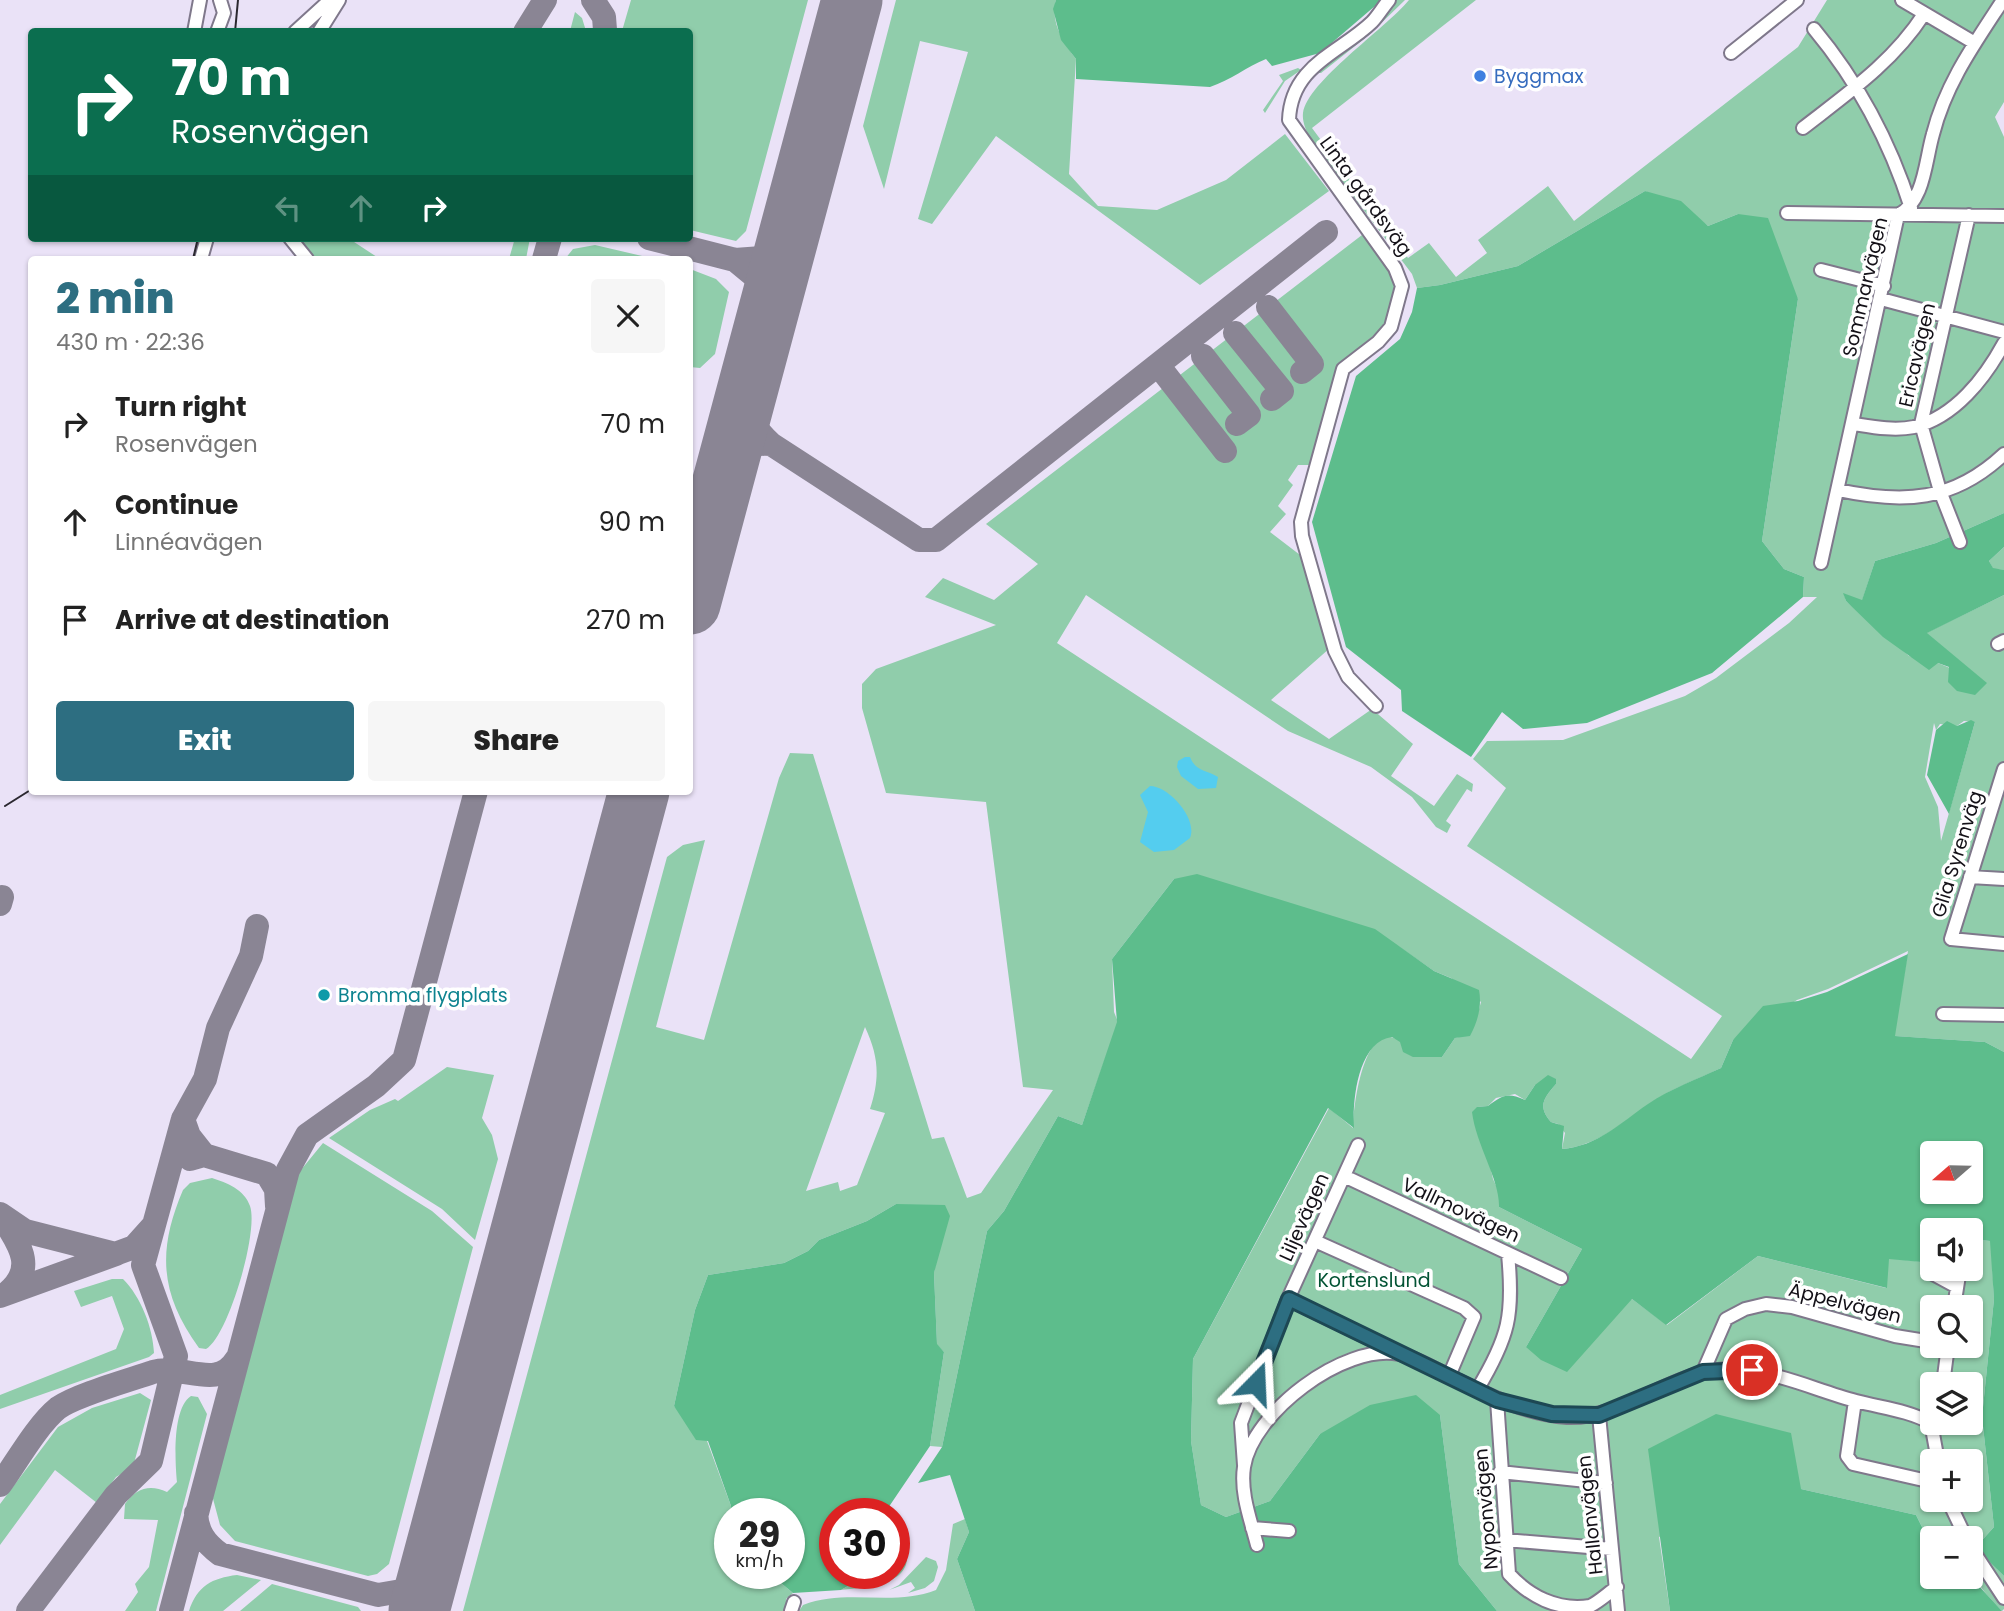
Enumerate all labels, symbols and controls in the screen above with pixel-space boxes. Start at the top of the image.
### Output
text: 70 m [171,44,291,112]
icon: right [56,56,147,147]
place label: Byggmax [1494,63,1584,90]
marker: Byggmax [1472,68,1488,84]
text: Rosenvägen [171,109,370,154]
street label: Linta gårdsväg [1313,131,1419,261]
icon: left [269,189,307,227]
icon: ahead [342,189,380,227]
icon: right [415,189,453,227]
street label: Sommarvägen [1836,214,1894,360]
text: 2 min [56,269,174,328]
button: close [591,279,665,353]
street label: Ericavägen [1892,300,1942,410]
text: 430 m · 22:36 [56,326,205,358]
text: Turn right [115,389,247,425]
icon: right [56,405,94,443]
text: 70 m [601,406,665,442]
text: Rosenvägen [115,428,258,460]
text: Continue [115,487,238,523]
icon: ahead [56,503,94,541]
text: 90 m [599,504,665,540]
text: Linnéavägen [115,526,263,558]
icon: arrive [56,601,94,639]
text: Arrive at destination [115,602,390,638]
text: 270 m [586,602,665,638]
button: Exit [56,701,354,781]
button: Share [368,701,665,781]
street label: Glia Syrenväg [1925,787,1989,921]
place label: Bromma flygplats [338,982,508,1009]
marker: Bromma flygplats [316,987,332,1003]
north arrow [1920,1141,1983,1204]
map controls [1920,1141,1983,1589]
street label: Liljevägen [1272,1168,1336,1266]
street label: Vallmovägen [1398,1171,1524,1249]
button: sound [1920,1218,1983,1281]
park label: Kortenslund [1317,1267,1431,1294]
street label: Äppelvägen [1786,1276,1904,1330]
button: search [1920,1295,1983,1358]
pin [1722,1340,1782,1400]
position arrow [1219,1346,1293,1420]
icon: arrive [1733,1351,1771,1389]
button: layers [1920,1372,1983,1435]
street label: Nyponvägen [1467,1447,1505,1571]
button: + [1920,1449,1983,1512]
street label: Hallonvägen [1570,1454,1610,1576]
speed limit sign: 30 [819,1498,910,1589]
text: 29 [739,1510,780,1559]
button: − [1920,1526,1983,1589]
text: km/h [736,1548,783,1573]

